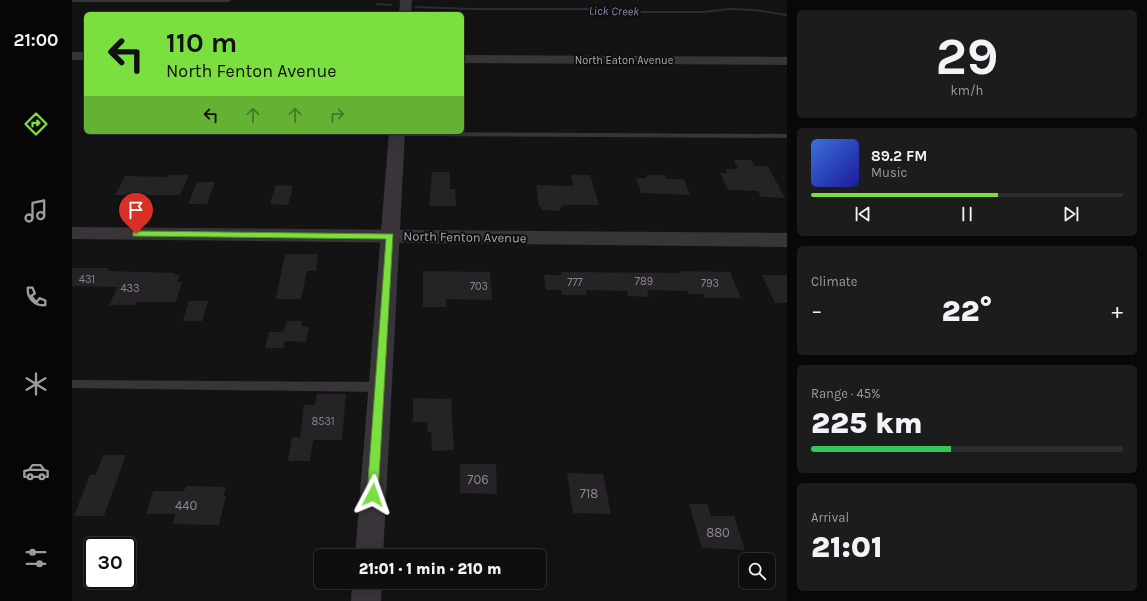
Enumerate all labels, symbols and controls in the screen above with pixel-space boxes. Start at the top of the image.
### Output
water label: Lick Creek [589,4,640,18]
text: 110 m [166,26,237,59]
text: 29 [935,26,999,87]
icon: left [100,28,152,80]
text: 21:00 [14,29,58,51]
street label: North Eaton Avenue [575,54,674,67]
text: North Fenton Avenue [166,60,337,82]
text: km/h [951,83,983,98]
icon: left [200,104,222,126]
icon: ahead [242,104,264,126]
icon: ahead [284,104,306,126]
icon: right [326,104,348,126]
icon: directions [22,110,50,138]
text: 89.2 FM [871,147,927,165]
text: Music [871,165,907,180]
pin [119,193,153,234]
icon: music [22,197,50,225]
icon: arrive [125,199,147,221]
icon: previous [852,203,874,225]
icon: pause [956,203,978,225]
icon: next [1060,203,1082,225]
street label: North Fenton Avenue [403,228,527,246]
house number: 431 [79,273,95,286]
text: Climate [811,274,857,289]
house number: 789 [635,275,653,288]
house number: 777 [567,276,583,289]
house number: 793 [701,277,719,290]
house number: 703 [470,280,488,293]
house number: 433 [120,282,140,295]
icon: phone [22,283,50,311]
text: 22° [941,293,993,329]
text: − [811,298,823,324]
text: + [1111,298,1123,324]
icon: climate [22,370,50,398]
text: Range · 45% [811,386,881,401]
text: 225 km [811,405,923,441]
house number: 8531 [311,415,335,428]
icon: car [22,457,50,485]
house number: 706 [467,472,489,487]
position arrow [352,474,394,516]
house number: 718 [580,486,598,501]
house number: 440 [175,498,197,513]
text: Arrival [811,510,849,525]
house number: 880 [706,525,730,540]
text: 21:01 [811,529,883,565]
speed limit sign: 30 [84,537,136,589]
icon: filters [22,544,50,572]
map controls [739,553,775,589]
button: search [739,553,775,589]
text: 21:01 · 1 min · 210 m [359,560,501,578]

